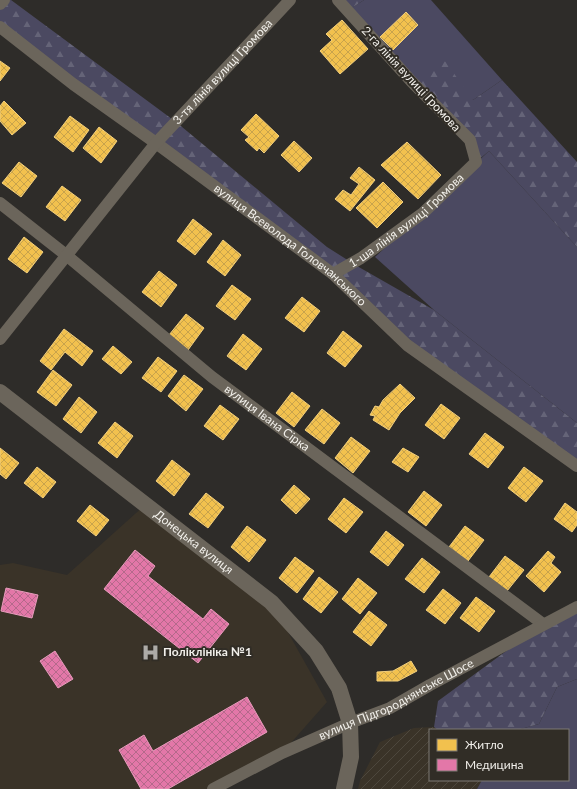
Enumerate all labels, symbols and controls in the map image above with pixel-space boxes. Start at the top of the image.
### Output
street label: 3-тя лінія вулиці Громова [169,16,275,127]
street label: 2-га лінія вулиці Громова [359,23,464,134]
street label: 1-ша лінія вулиці Громова [346,170,467,270]
street label: вулиця Всеволода Головчанського [211,180,370,309]
street label: вулиця Івана Сірка [222,381,313,454]
street label: Донецька вулиця [151,506,237,577]
hospital icon: Поліклініка №1 [140,642,160,662]
place label: Поліклініка №1 [163,644,252,659]
street label: вулиця Підгороднянське Шосе [316,655,476,743]
legend [429,729,569,781]
text: Житло [465,737,504,752]
text: Медицина [465,757,523,772]

